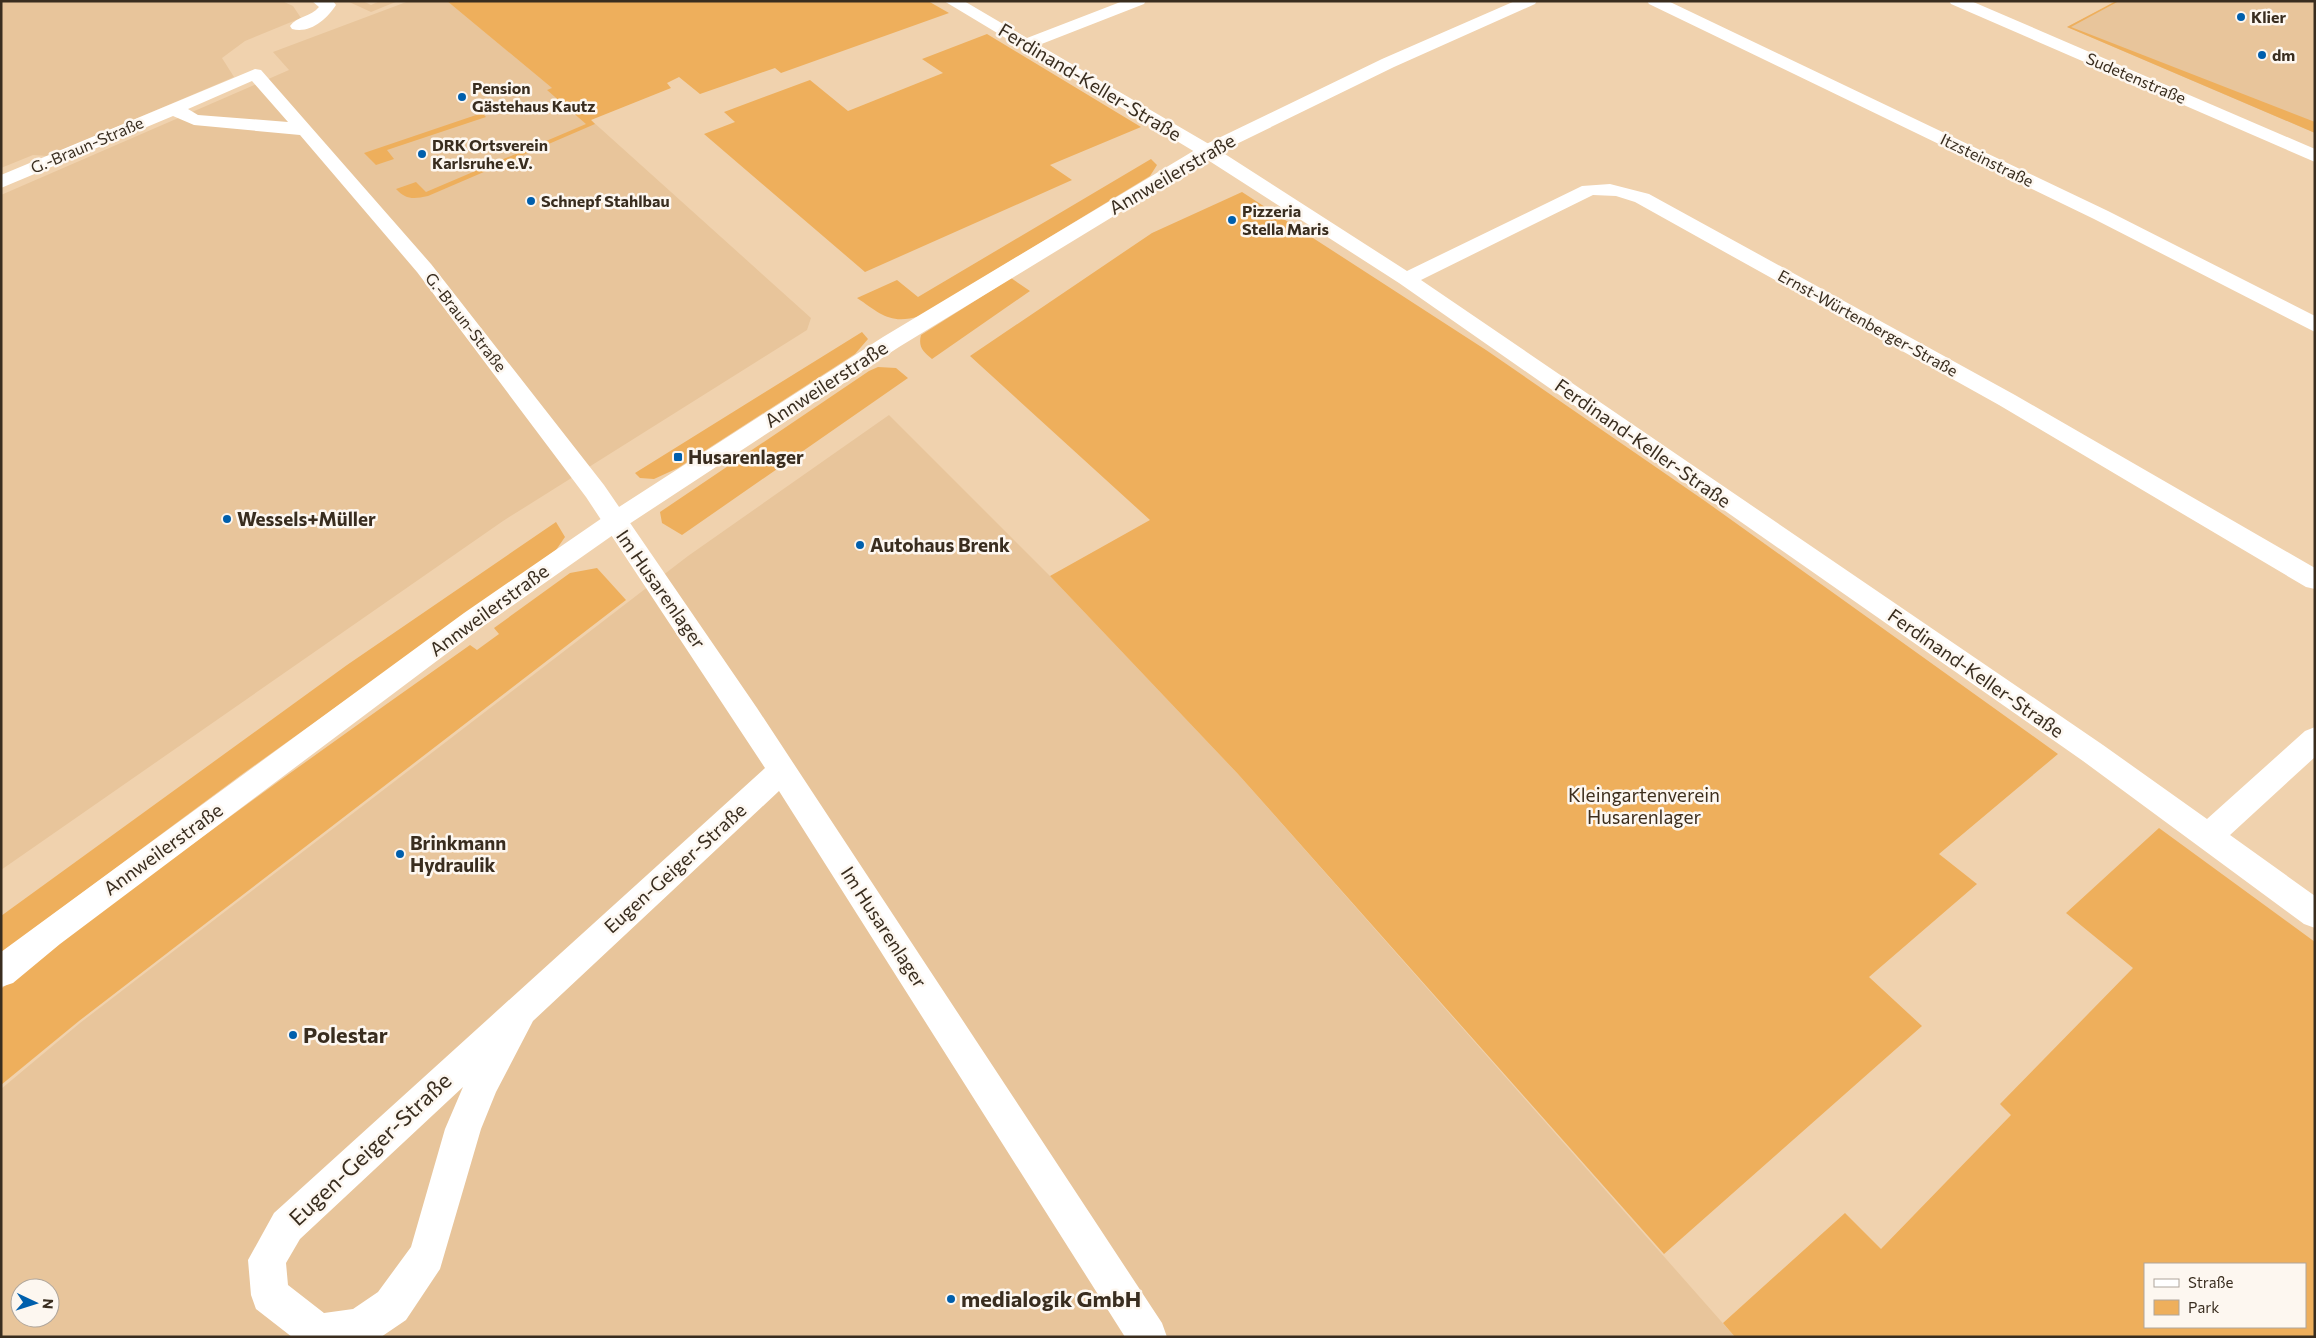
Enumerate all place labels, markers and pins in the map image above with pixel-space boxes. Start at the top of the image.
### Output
place label: Klier [2251,7,2286,26]
marker: Klier [2235,11,2247,23]
place label: dm [2272,45,2295,64]
marker: dm [2256,49,2268,61]
place label: Pension Gästehaus Kautz [472,78,596,115]
marker: Pension Gästehaus Kautz [456,91,468,103]
place label: DRK Ortsverein Karlsruhe e.V. [432,135,548,172]
marker: DRK Ortsverein Karlsruhe e.V. [416,148,428,160]
place label: Schnepf Stahlbau [541,191,670,210]
marker: Schnepf Stahlbau [525,195,537,207]
place label: Pizzeria Stella Maris [1242,201,1329,238]
marker: Pizzeria Stella Maris [1226,214,1238,226]
place label: Husarenlager [688,445,804,468]
marker: Husarenlager [672,451,684,463]
place label: Wessels+Müller [237,507,376,530]
marker: Wessels+Müller [221,513,233,525]
place label: Autohaus Brenk [870,533,1010,556]
marker: Autohaus Brenk [854,539,866,551]
place label: Brinkmann Hydraulik [410,831,506,876]
marker: Brinkmann Hydraulik [394,848,406,860]
place label: Polestar [303,1021,388,1048]
marker: Polestar [287,1029,299,1041]
place label: medialogik GmbH [961,1285,1141,1312]
marker: medialogik GmbH [945,1293,957,1305]

